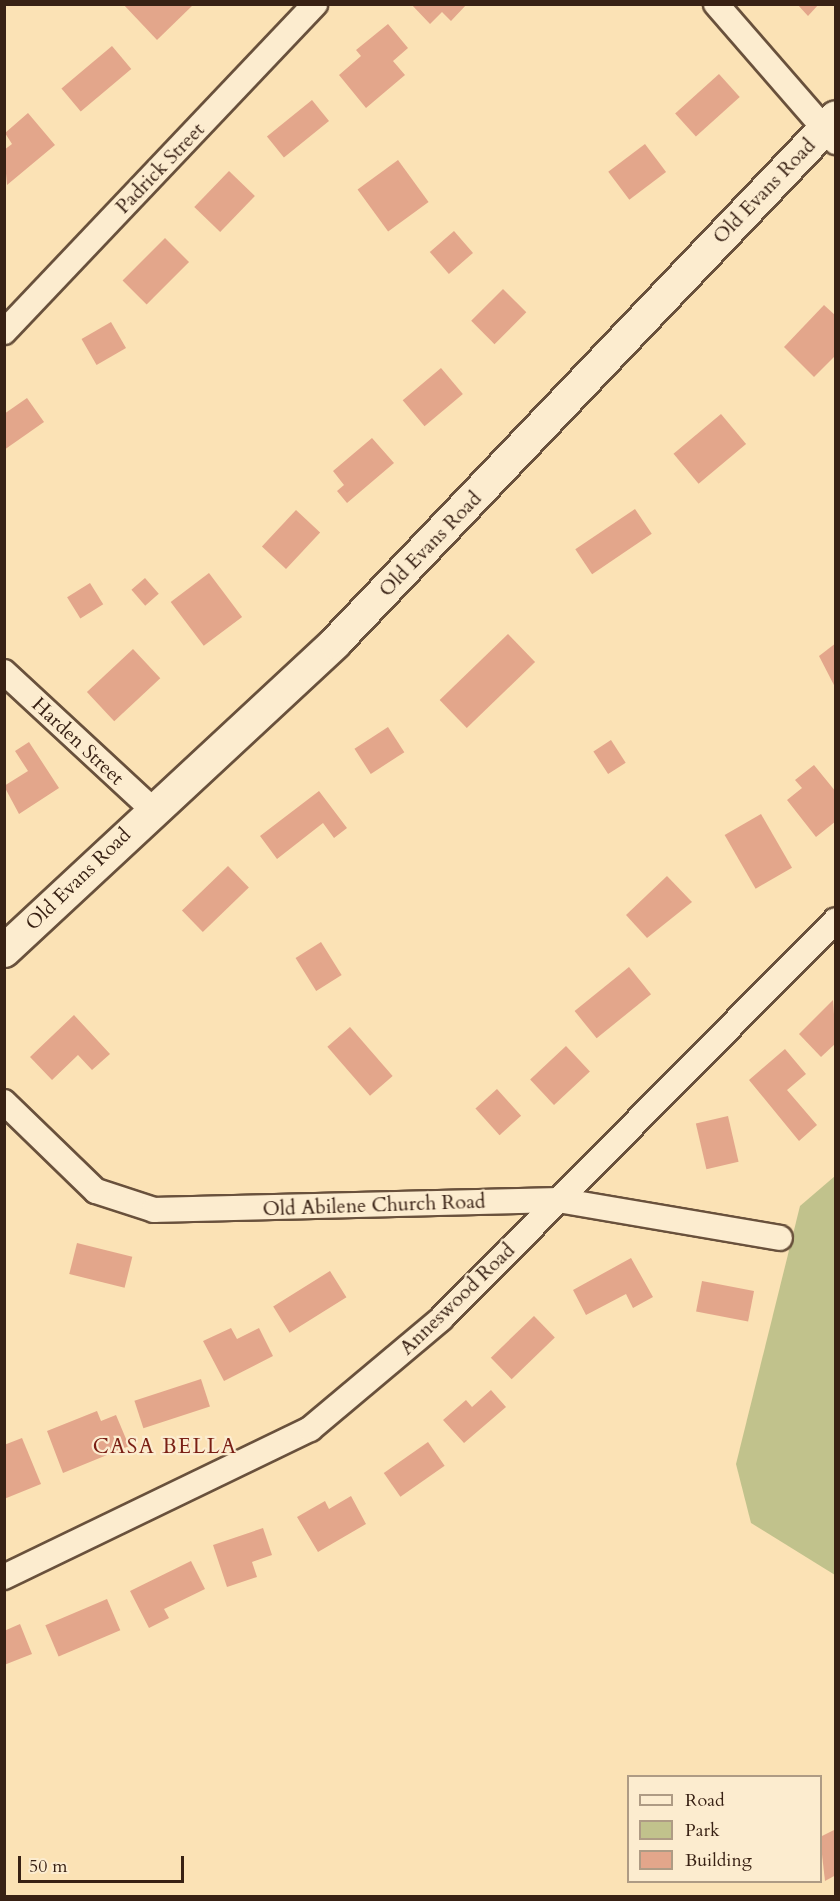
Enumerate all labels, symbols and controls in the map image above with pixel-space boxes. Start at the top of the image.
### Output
street label: Padrick Street [111,117,209,219]
street label: Old Evans Road [708,133,820,249]
street label: Old Evans Road [374,486,486,602]
street label: Harden Street [27,692,129,790]
street label: Old Evans Road [20,823,136,935]
street label: Old Abilene Church Road [262,1189,486,1221]
street label: Anneswood Road [395,1238,519,1360]
district label: CASA BELLA [93,1434,237,1460]
legend [627,1775,822,1883]
text: Road [685,1788,725,1813]
text: Park [685,1818,720,1843]
scale bar [21,1844,188,1882]
text: Building [685,1848,752,1873]
text: 50 m [29,1854,68,1879]

